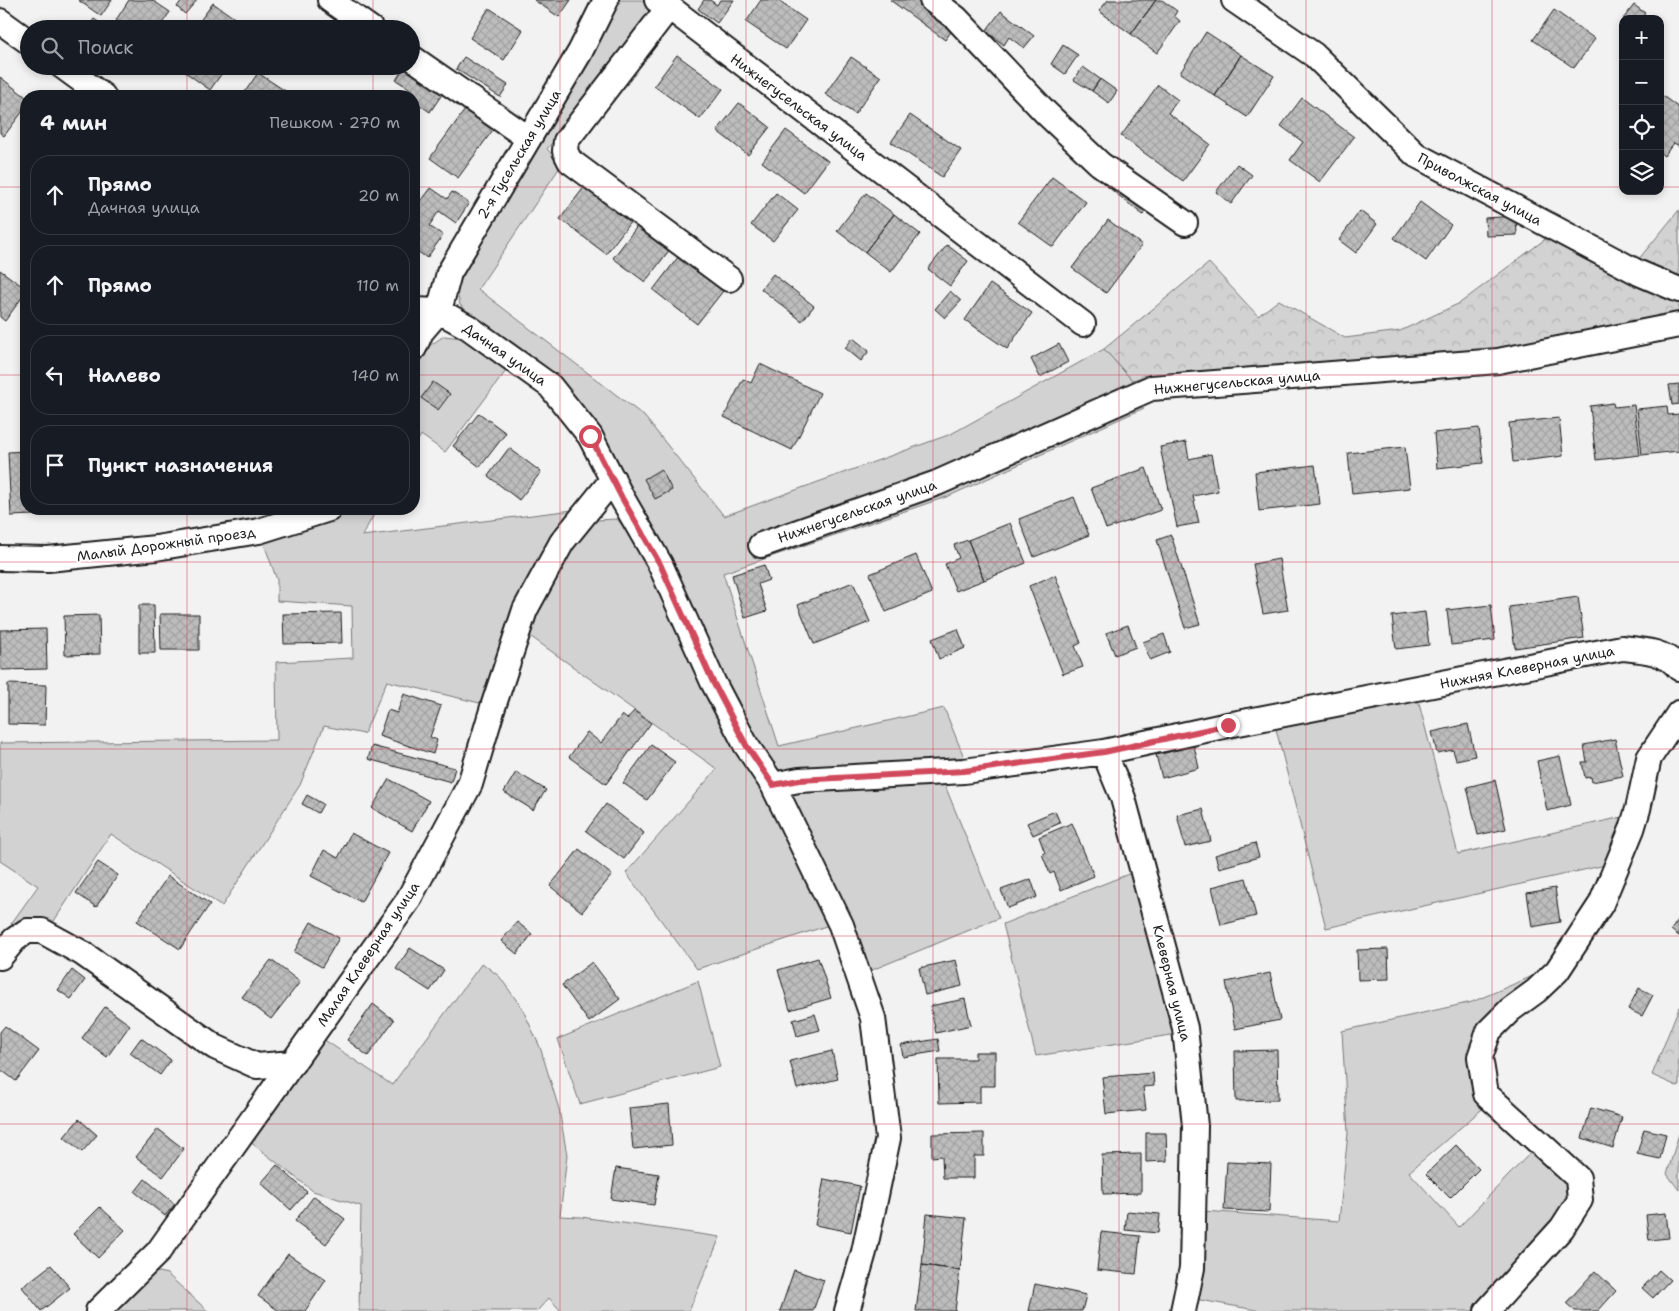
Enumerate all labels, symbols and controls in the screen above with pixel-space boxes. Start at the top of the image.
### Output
map controls [1619,15,1664,195]
button: + [1619,15,1664,60]
search box [20,20,420,75]
icon: search [38,34,66,62]
text: Поиск [78,35,133,60]
street label: Нижнегусельская улица [727,50,871,165]
button: − [1619,60,1664,105]
street label: 2-я Гусельская улица [473,86,565,222]
button: locate [1619,105,1664,150]
text: 4 мин [40,109,107,137]
text: Пешком · 270 m [269,112,400,133]
street label: Приволжская улица [1415,149,1545,229]
button: layers [1619,150,1664,195]
text: Прямо [88,172,152,197]
icon: ahead [41,181,69,209]
text: 20 m [358,185,399,206]
text: Дачная улица [88,197,200,218]
icon: ahead [41,271,69,299]
text: Прямо [88,273,152,298]
text: 110 m [356,275,399,296]
street label: Дачная улица [460,319,550,390]
icon: left [41,361,69,389]
text: Налево [88,363,161,388]
text: 140 m [352,365,399,386]
street label: Нижнегусельская улица [1153,366,1321,398]
route start [579,425,602,448]
icon: arrive [41,451,69,479]
text: Пункт назначения [88,453,273,478]
street label: Нижнегусельская улица [775,475,939,547]
street label: Малый Дорожный проезд [75,523,257,565]
street label: Нижняя Клеверная улица [1438,641,1616,693]
route end [1217,714,1240,737]
street label: Малая Клеверная улица [313,878,423,1030]
street label: Клеверная улица [1149,923,1195,1043]

